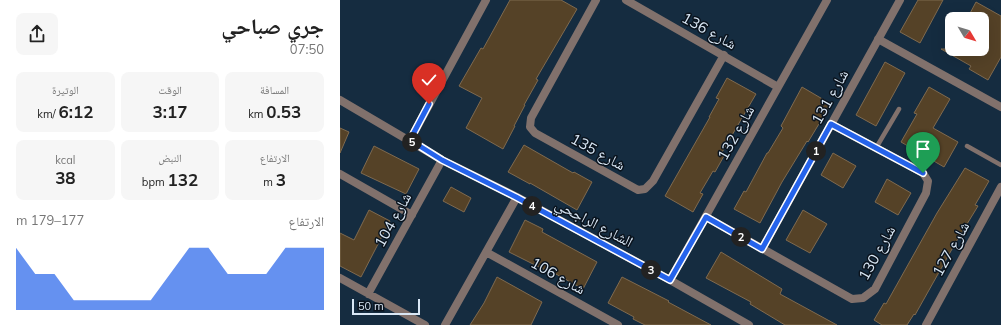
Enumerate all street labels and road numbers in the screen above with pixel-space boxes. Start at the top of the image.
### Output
street label: شارع 136 [678,8,740,54]
street label: شارع 131 [807,66,853,128]
street label: شارع 132 [713,102,759,164]
street label: شارع 135 [567,129,629,175]
street label: شارع 104 [370,189,416,251]
street label: الشارع الراجحي [551,194,636,253]
street label: شارع 127 [928,218,974,280]
street label: شارع 130 [854,222,900,284]
street label: شارع 106 [527,253,589,299]

